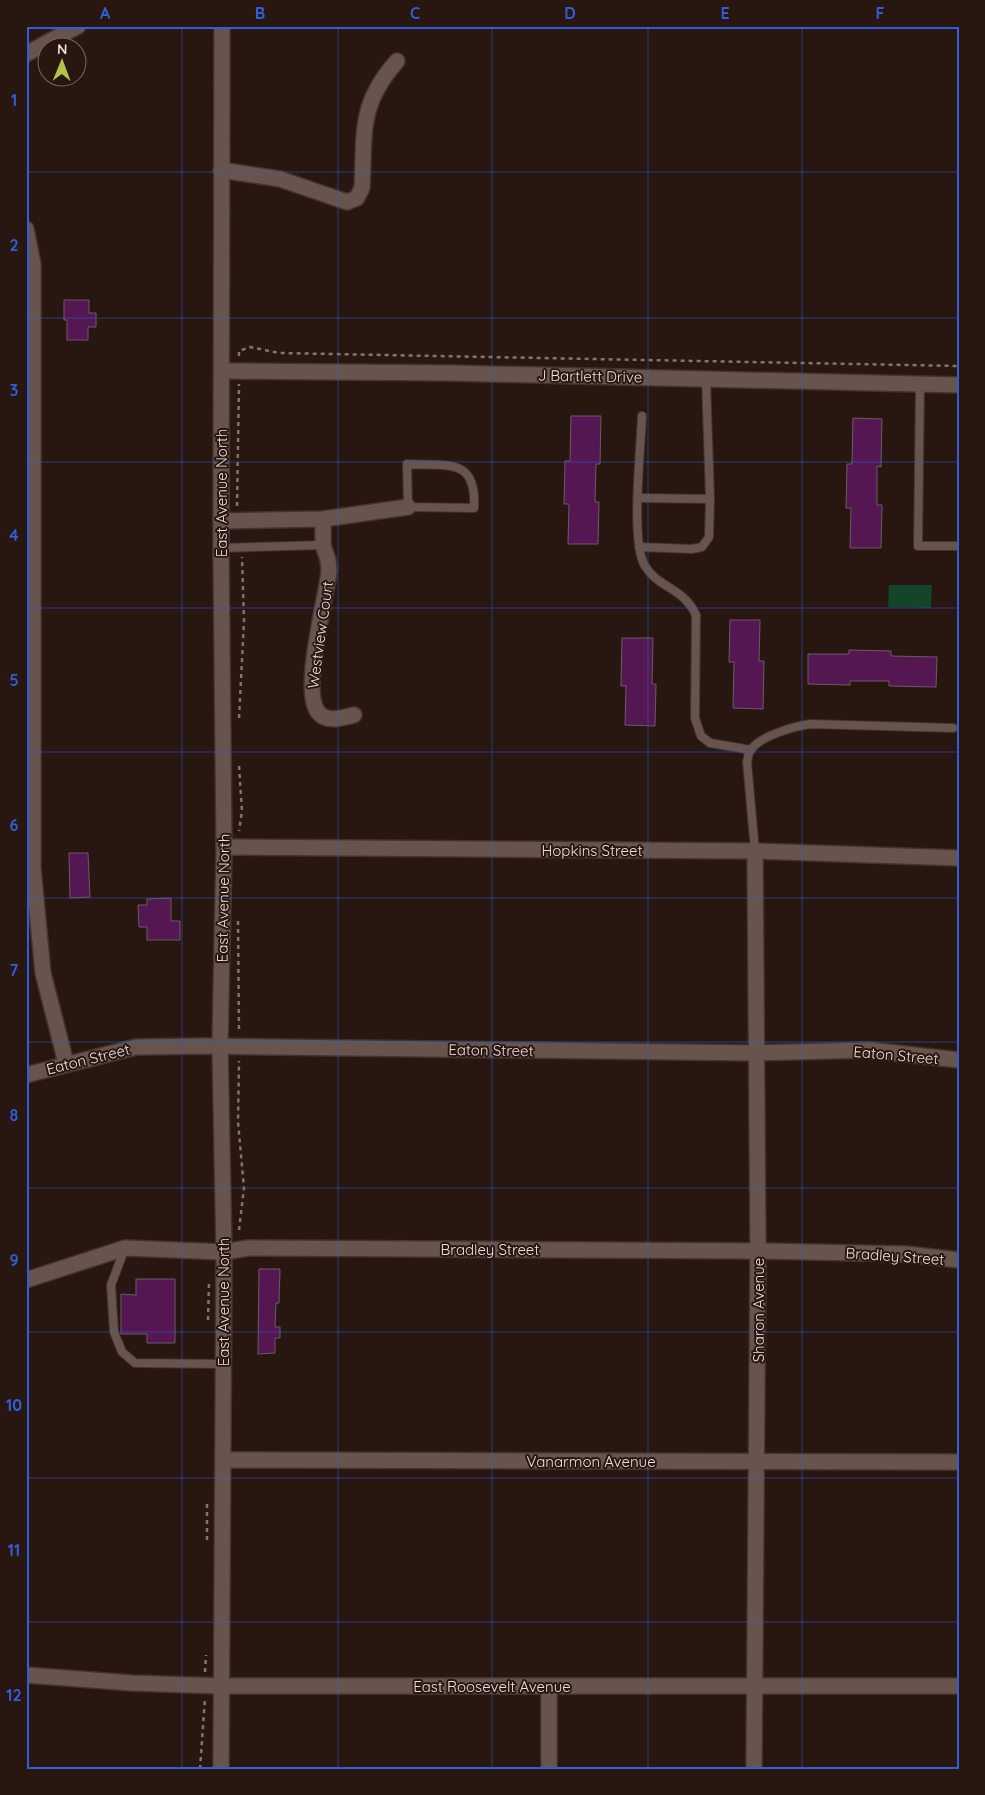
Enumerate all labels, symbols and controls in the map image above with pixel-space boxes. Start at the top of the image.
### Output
text: A [100,3,111,23]
text: B [255,3,265,23]
text: C [410,3,420,23]
text: D [564,3,576,23]
text: E [720,3,730,23]
text: F [876,3,885,23]
north arrow [38,38,88,88]
text: N [57,40,68,58]
text: 1 [11,90,17,110]
text: 2 [9,235,19,255]
street label: J Bartlett Drive [538,366,642,386]
text: 3 [10,380,18,400]
street label: East Avenue North [212,429,231,557]
text: 4 [9,525,19,545]
street label: Westview Court [303,580,337,690]
text: 5 [9,670,19,690]
text: 6 [10,815,19,835]
street label: East Avenue North [212,834,234,962]
street label: Hopkins Street [542,841,642,860]
text: 7 [10,960,19,980]
street label: Eaton Street [44,1039,132,1079]
street label: Eaton Street [448,1040,534,1060]
street label: Eaton Street [853,1042,939,1068]
text: 8 [10,1105,19,1125]
street label: East Avenue North [214,1238,233,1366]
street label: Bradley Street [441,1240,539,1259]
street label: Bradley Street [845,1243,945,1269]
text: 9 [9,1250,19,1270]
street label: Sharon Avenue [749,1258,768,1362]
text: 10 [6,1395,22,1415]
street label: Vanarmon Avenue [526,1452,656,1471]
text: 11 [8,1540,20,1560]
street label: East Roosevelt Avenue [413,1677,571,1696]
text: 12 [6,1685,22,1705]

